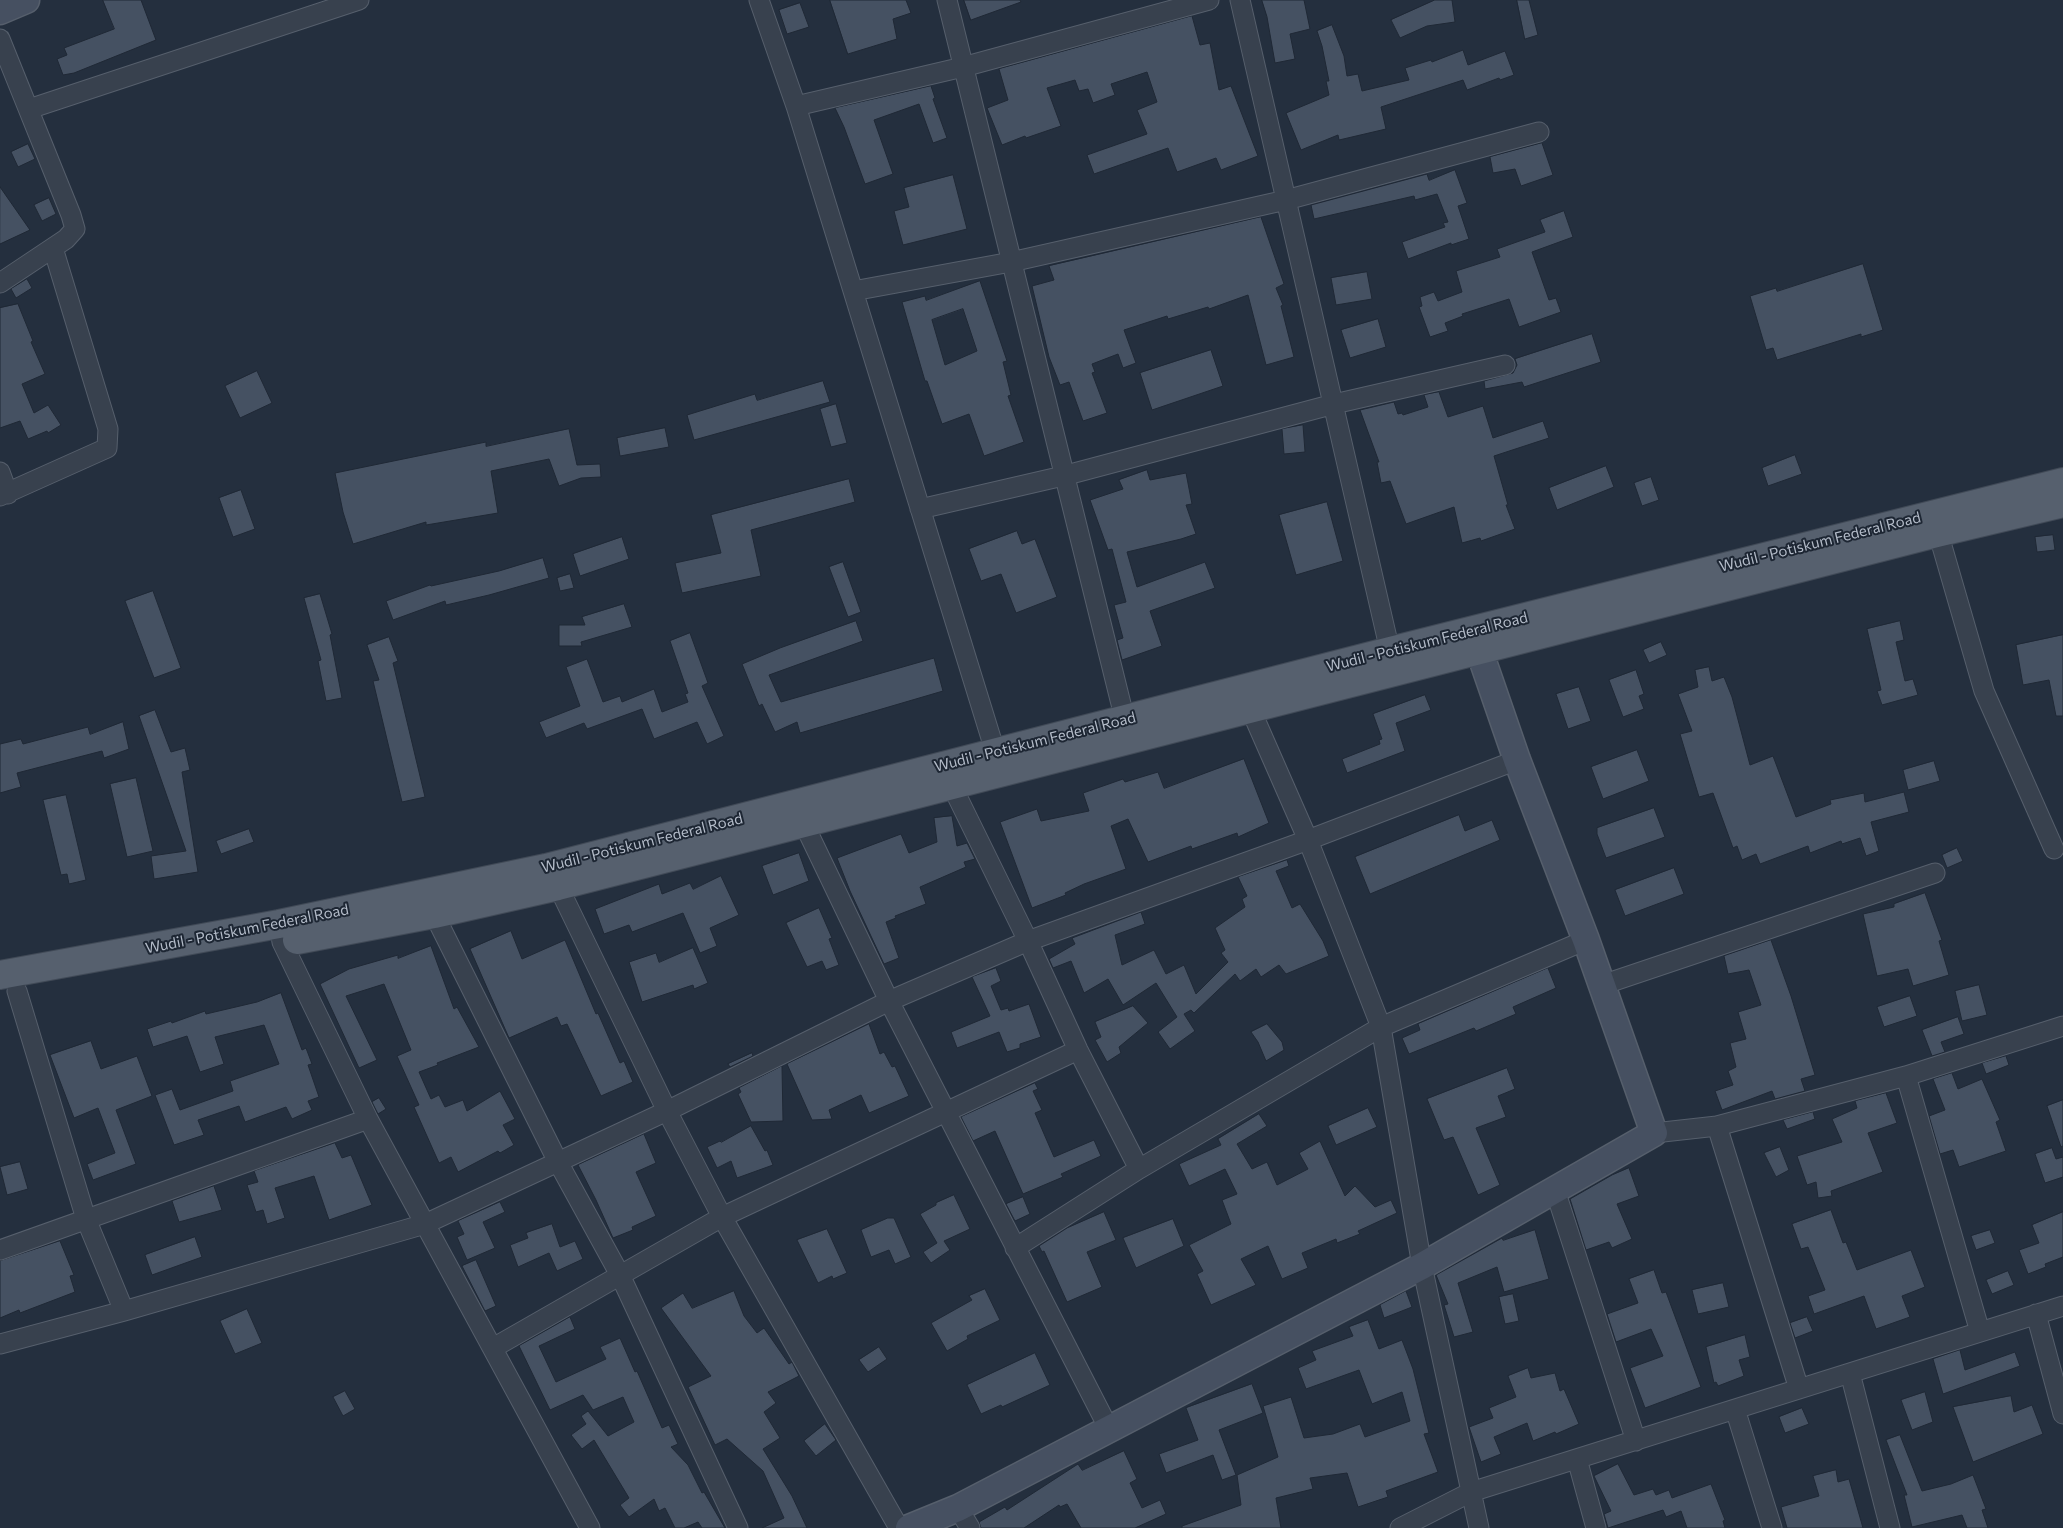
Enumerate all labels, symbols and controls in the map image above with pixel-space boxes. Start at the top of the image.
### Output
street label: Wudil - Potiskum Federal Road [1717,508,1923,576]
street label: Wudil - Potiskum Federal Road [1324,608,1530,676]
street label: Wudil - Potiskum Federal Road [932,708,1138,776]
street label: Wudil - Potiskum Federal Road [539,809,745,877]
street label: Wudil - Potiskum Federal Road [144,900,350,958]

